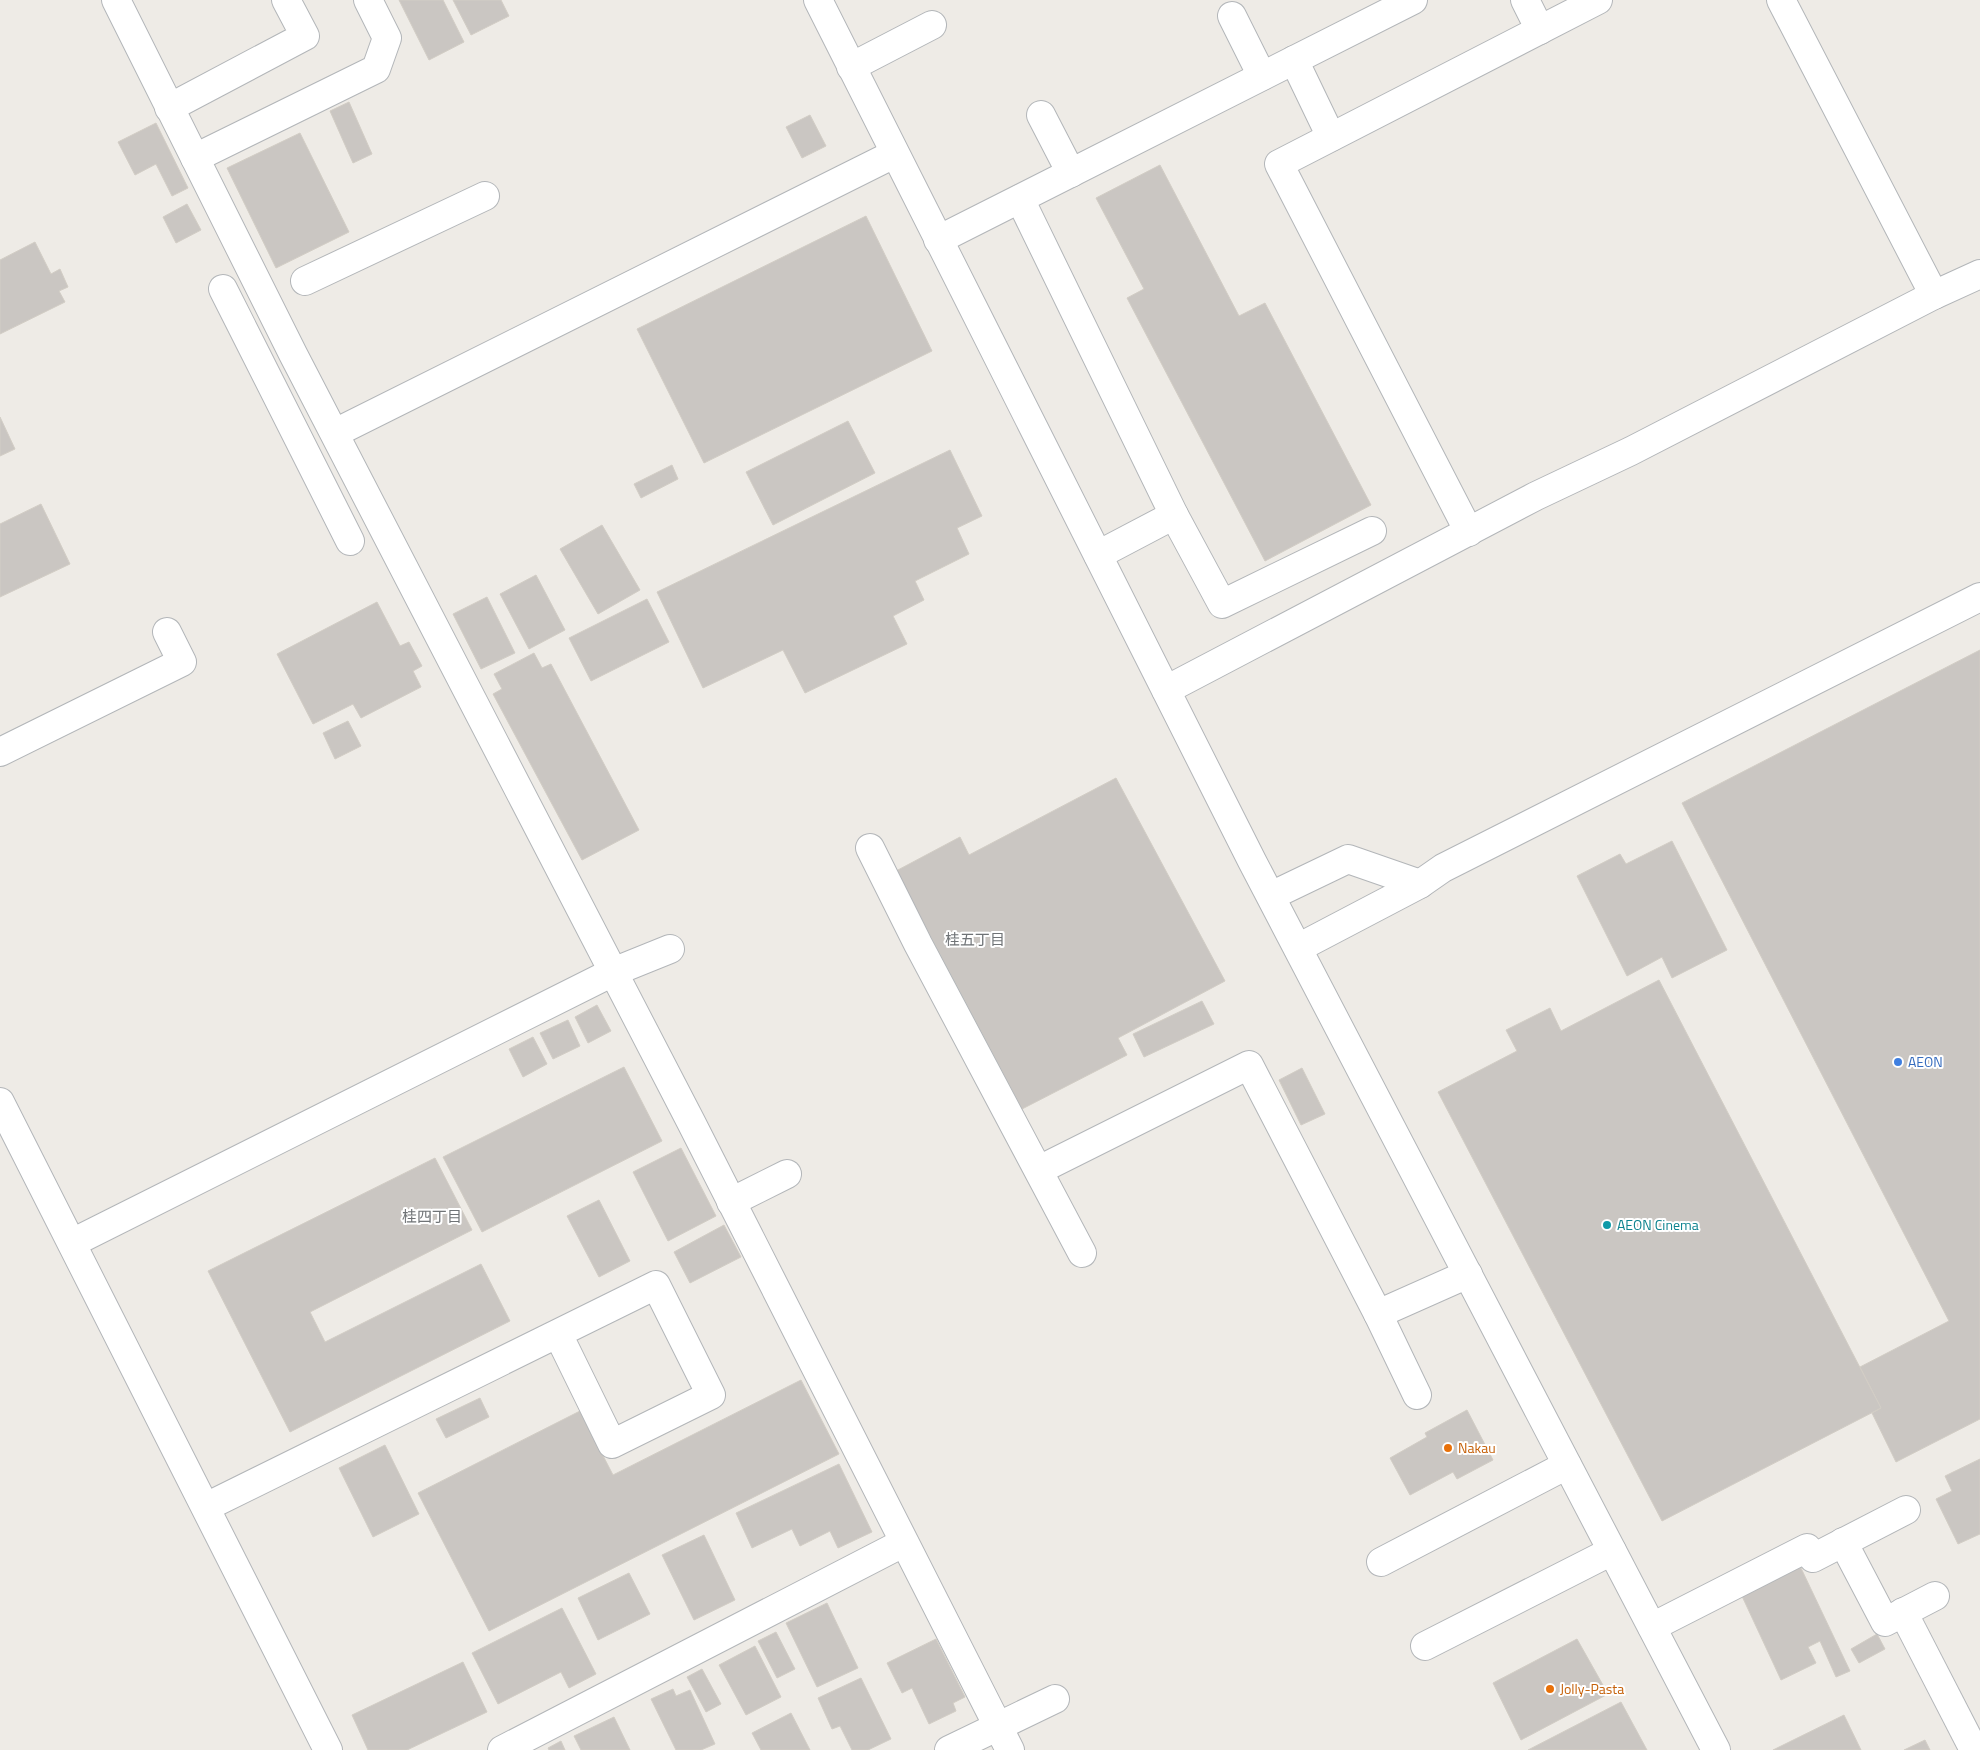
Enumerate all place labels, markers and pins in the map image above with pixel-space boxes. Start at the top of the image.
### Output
place label: AEON [1908,1051,1943,1072]
marker: AEON [1892,1056,1904,1068]
place label: AEON Cinema [1617,1214,1699,1235]
marker: AEON Cinema [1601,1219,1613,1231]
place label: Nakau [1458,1437,1496,1458]
marker: Nakau [1442,1442,1454,1454]
place label: Jolly-Pasta [1560,1678,1624,1699]
marker: Jolly-Pasta [1544,1683,1556,1695]

